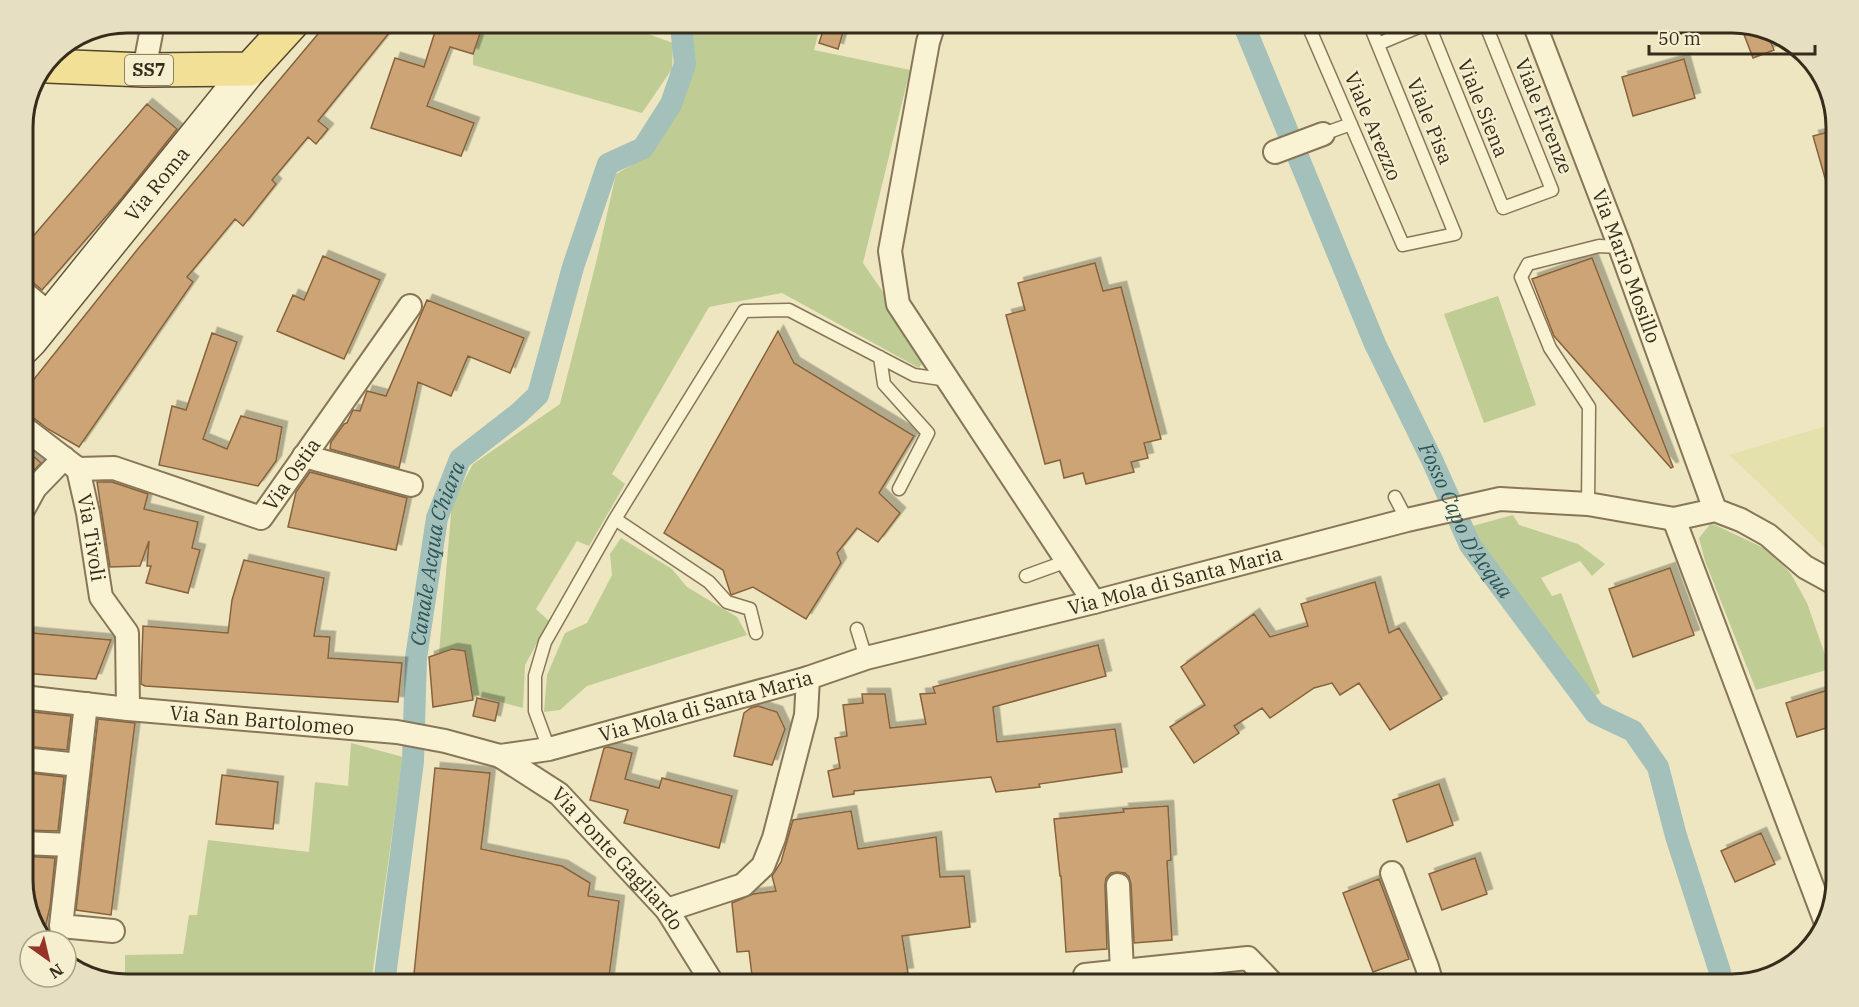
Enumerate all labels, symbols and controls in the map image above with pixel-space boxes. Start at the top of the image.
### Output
scale bar [1649,18,1816,56]
text: 50 m [1658,27,1701,50]
street label: Viale Firenze [1509,54,1580,178]
road number: SS7 [125,55,173,85]
street label: Viale Siena [1451,55,1515,161]
street label: Viale Arezzo [1338,67,1409,184]
street label: Viale Pisa [1401,74,1460,168]
street label: Via Roma [118,140,195,227]
street label: Via Mario Mosillo [1586,185,1668,347]
street label: Via Ostia [256,432,326,516]
water label: Fosso Capo D'Acqua [1412,437,1520,604]
water label: Canale Acqua Chiara [403,456,471,648]
street label: Via Tivoli [71,491,112,583]
street label: Via Mola di Santa Maria [1065,539,1285,621]
street label: Via Mola di Santa Maria [596,663,816,748]
street label: Via San Bartolomeo [169,699,355,741]
street label: Via Ponte Gagliardo [546,781,690,935]
north arrow [18,929,78,989]
text: N [46,960,67,983]

